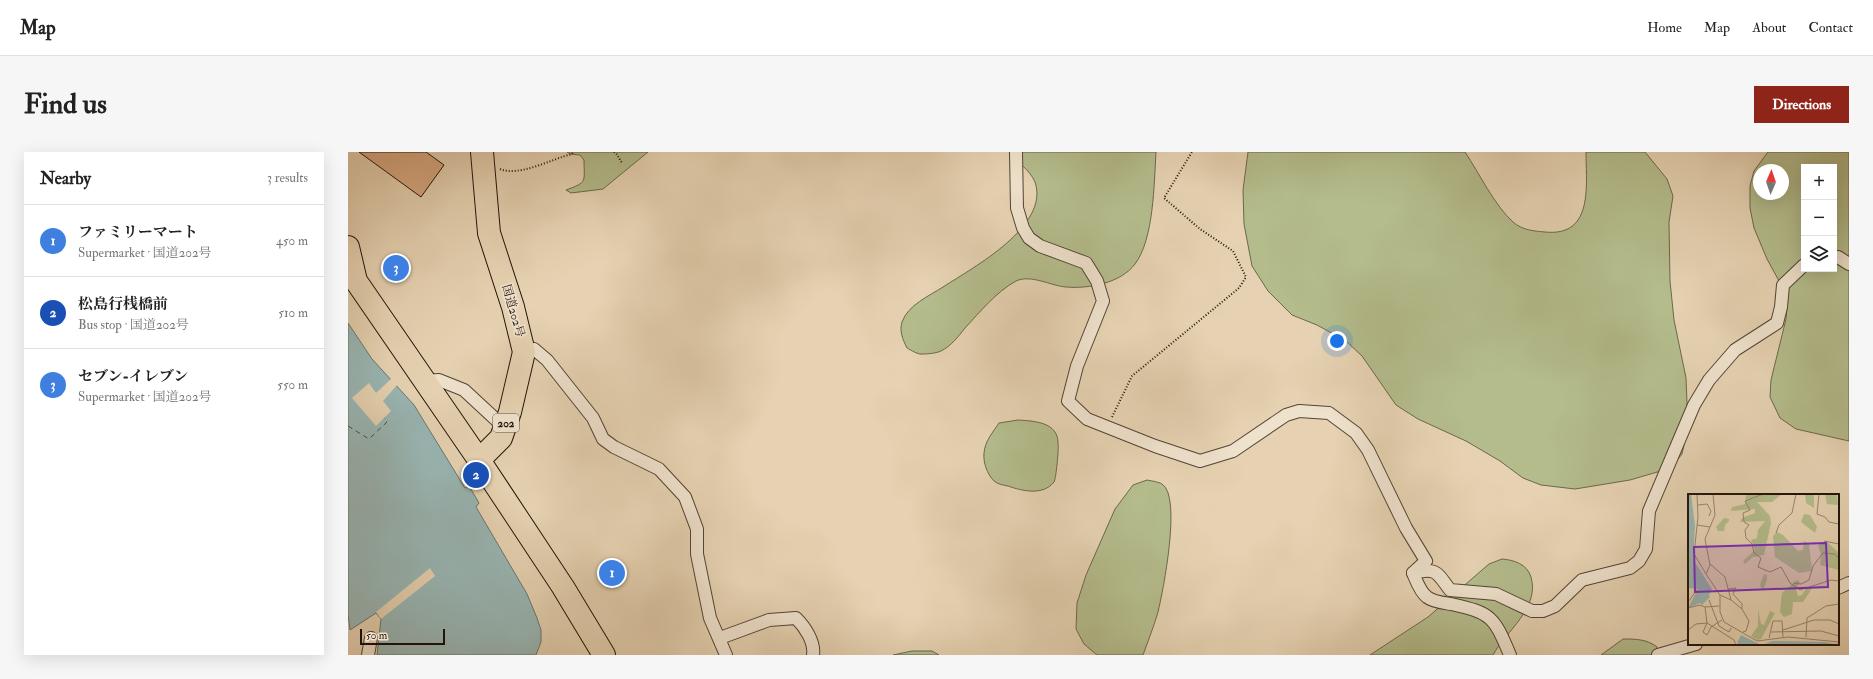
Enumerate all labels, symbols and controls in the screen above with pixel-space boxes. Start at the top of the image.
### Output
text: Map [20,16,56,40]
text: Home [1647,19,1682,36]
text: Map [1704,19,1730,36]
text: About [1752,19,1786,36]
text: Contact [1808,19,1853,36]
button: Directions [1754,86,1849,123]
text: Find us [24,87,107,122]
north arrow [1753,164,1789,200]
map controls [1801,164,1837,272]
button: + [1801,164,1837,200]
text: Nearby [40,168,91,189]
text: 3 results [267,170,308,186]
button: − [1801,200,1837,236]
text: ファミリーマート [78,223,198,242]
text: 1 [51,233,55,249]
text: 450 m [276,233,308,249]
button: layers [1801,236,1837,272]
text: Supermarket · 国道202号 [78,245,212,261]
pin: 3 [383,253,409,283]
street label: 国道202号 [498,283,528,339]
text: 松島行桟橋前 [78,295,168,314]
text: 2 [50,305,56,321]
text: 510 m [278,305,308,321]
text: Bus stop · 国道202号 [78,317,189,333]
your location [1327,331,1347,351]
text: セブン-イレブン [78,367,188,386]
text: 3 [51,377,56,393]
text: 550 m [277,377,308,393]
text: Supermarket · 国道202号 [78,389,212,405]
road number: 202 [493,414,519,432]
pin: 2 [463,460,489,490]
inset map [1688,494,1839,645]
pin: 1 [599,558,625,588]
scale bar [360,627,445,646]
text: 50 m [366,629,387,642]

